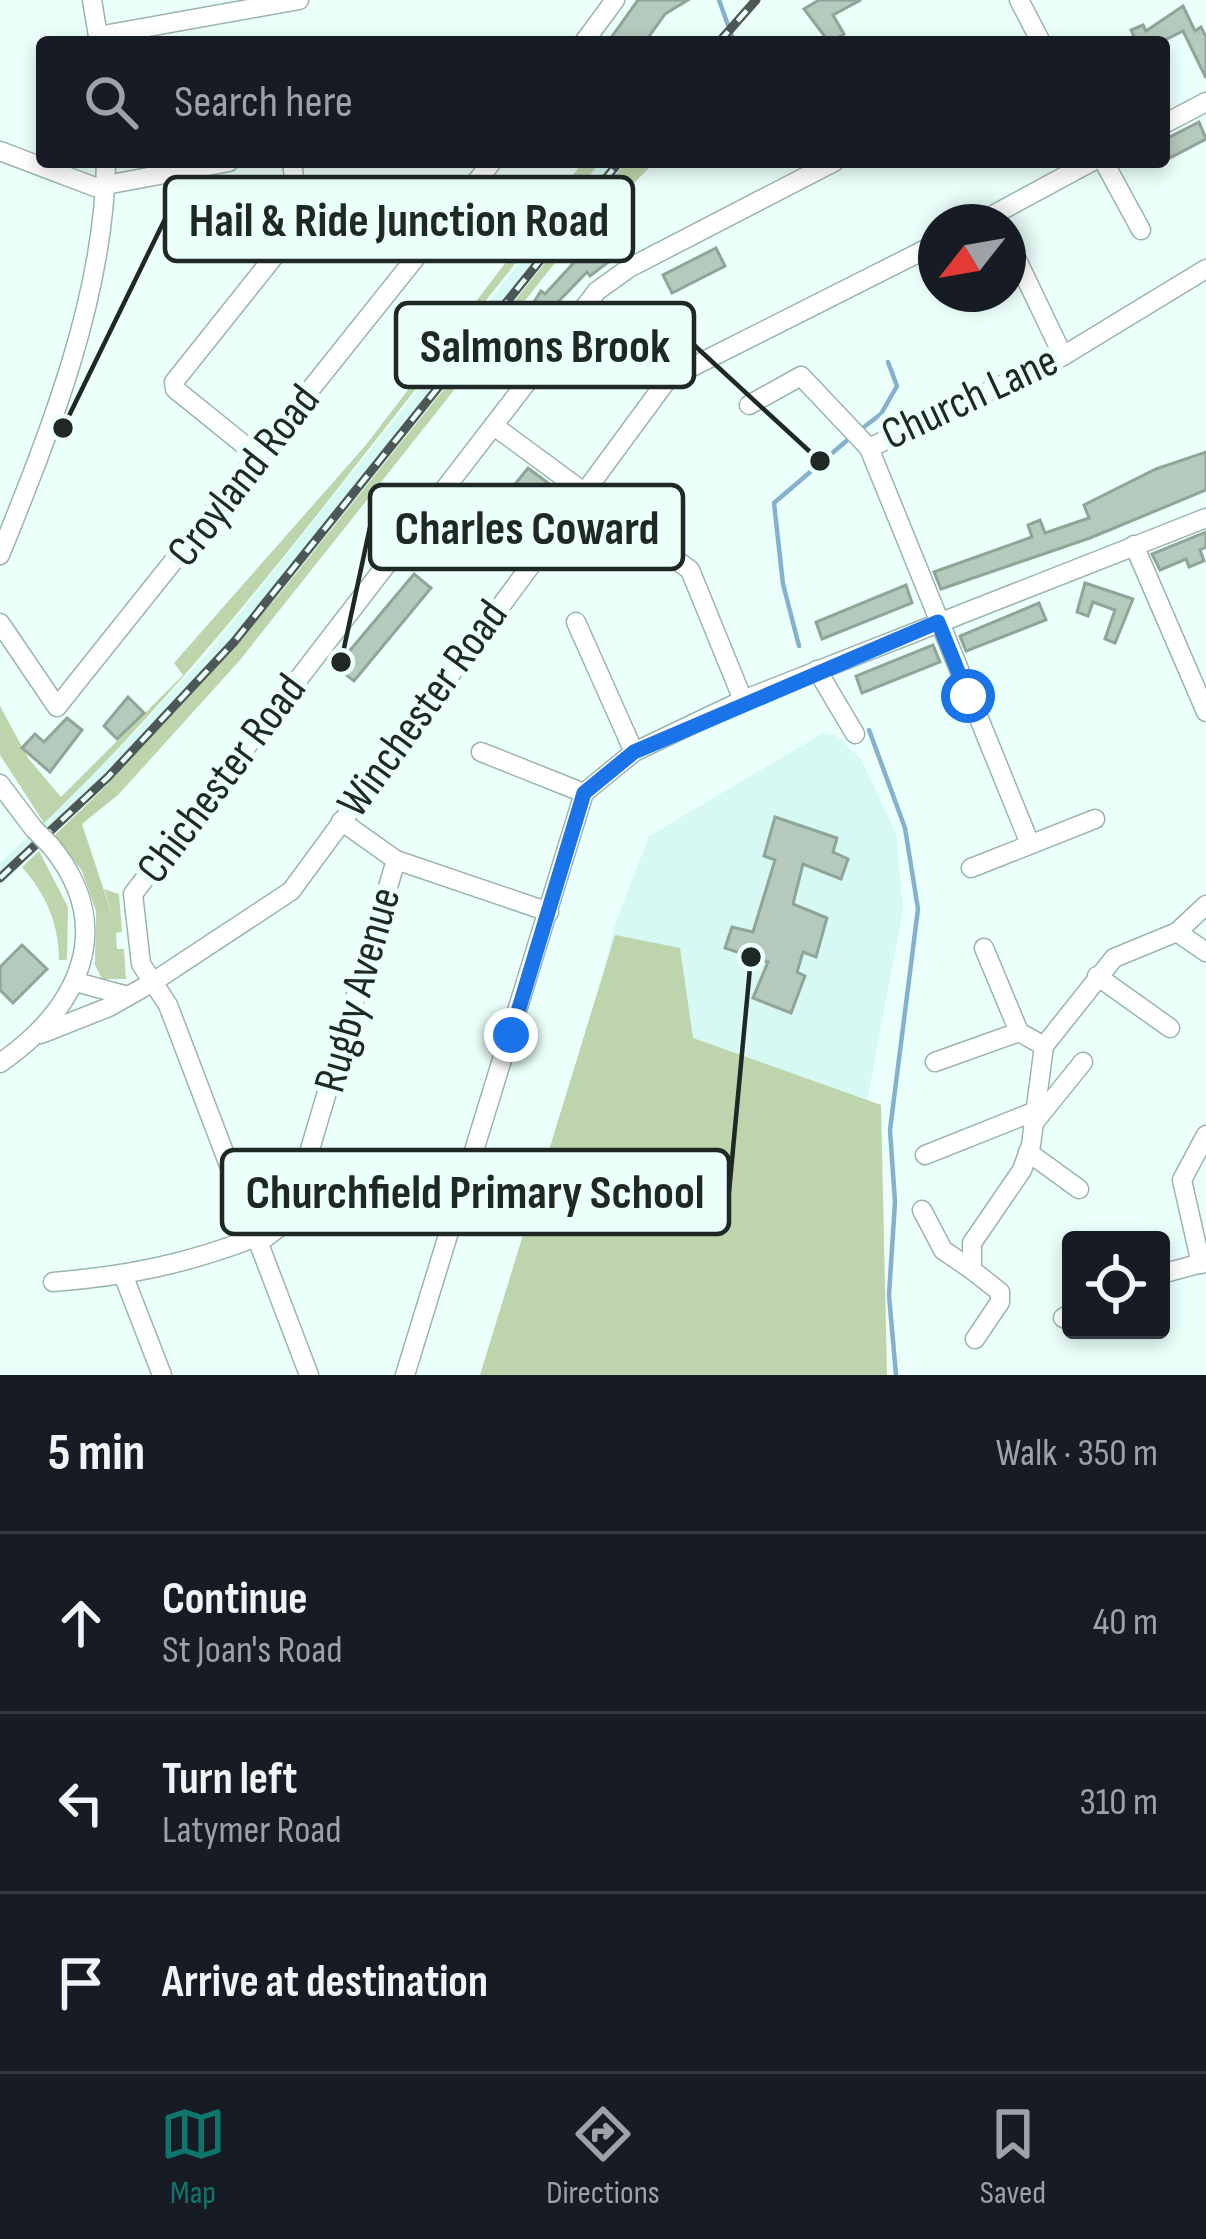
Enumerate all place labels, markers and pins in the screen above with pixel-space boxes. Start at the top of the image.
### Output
callout: Hail & Ride Junction Road [165,177,633,261]
callout: Salmons Brook [396,303,694,387]
callout: Charles Coward [370,485,683,569]
callout: Churchfield Primary School [222,1150,729,1234]

